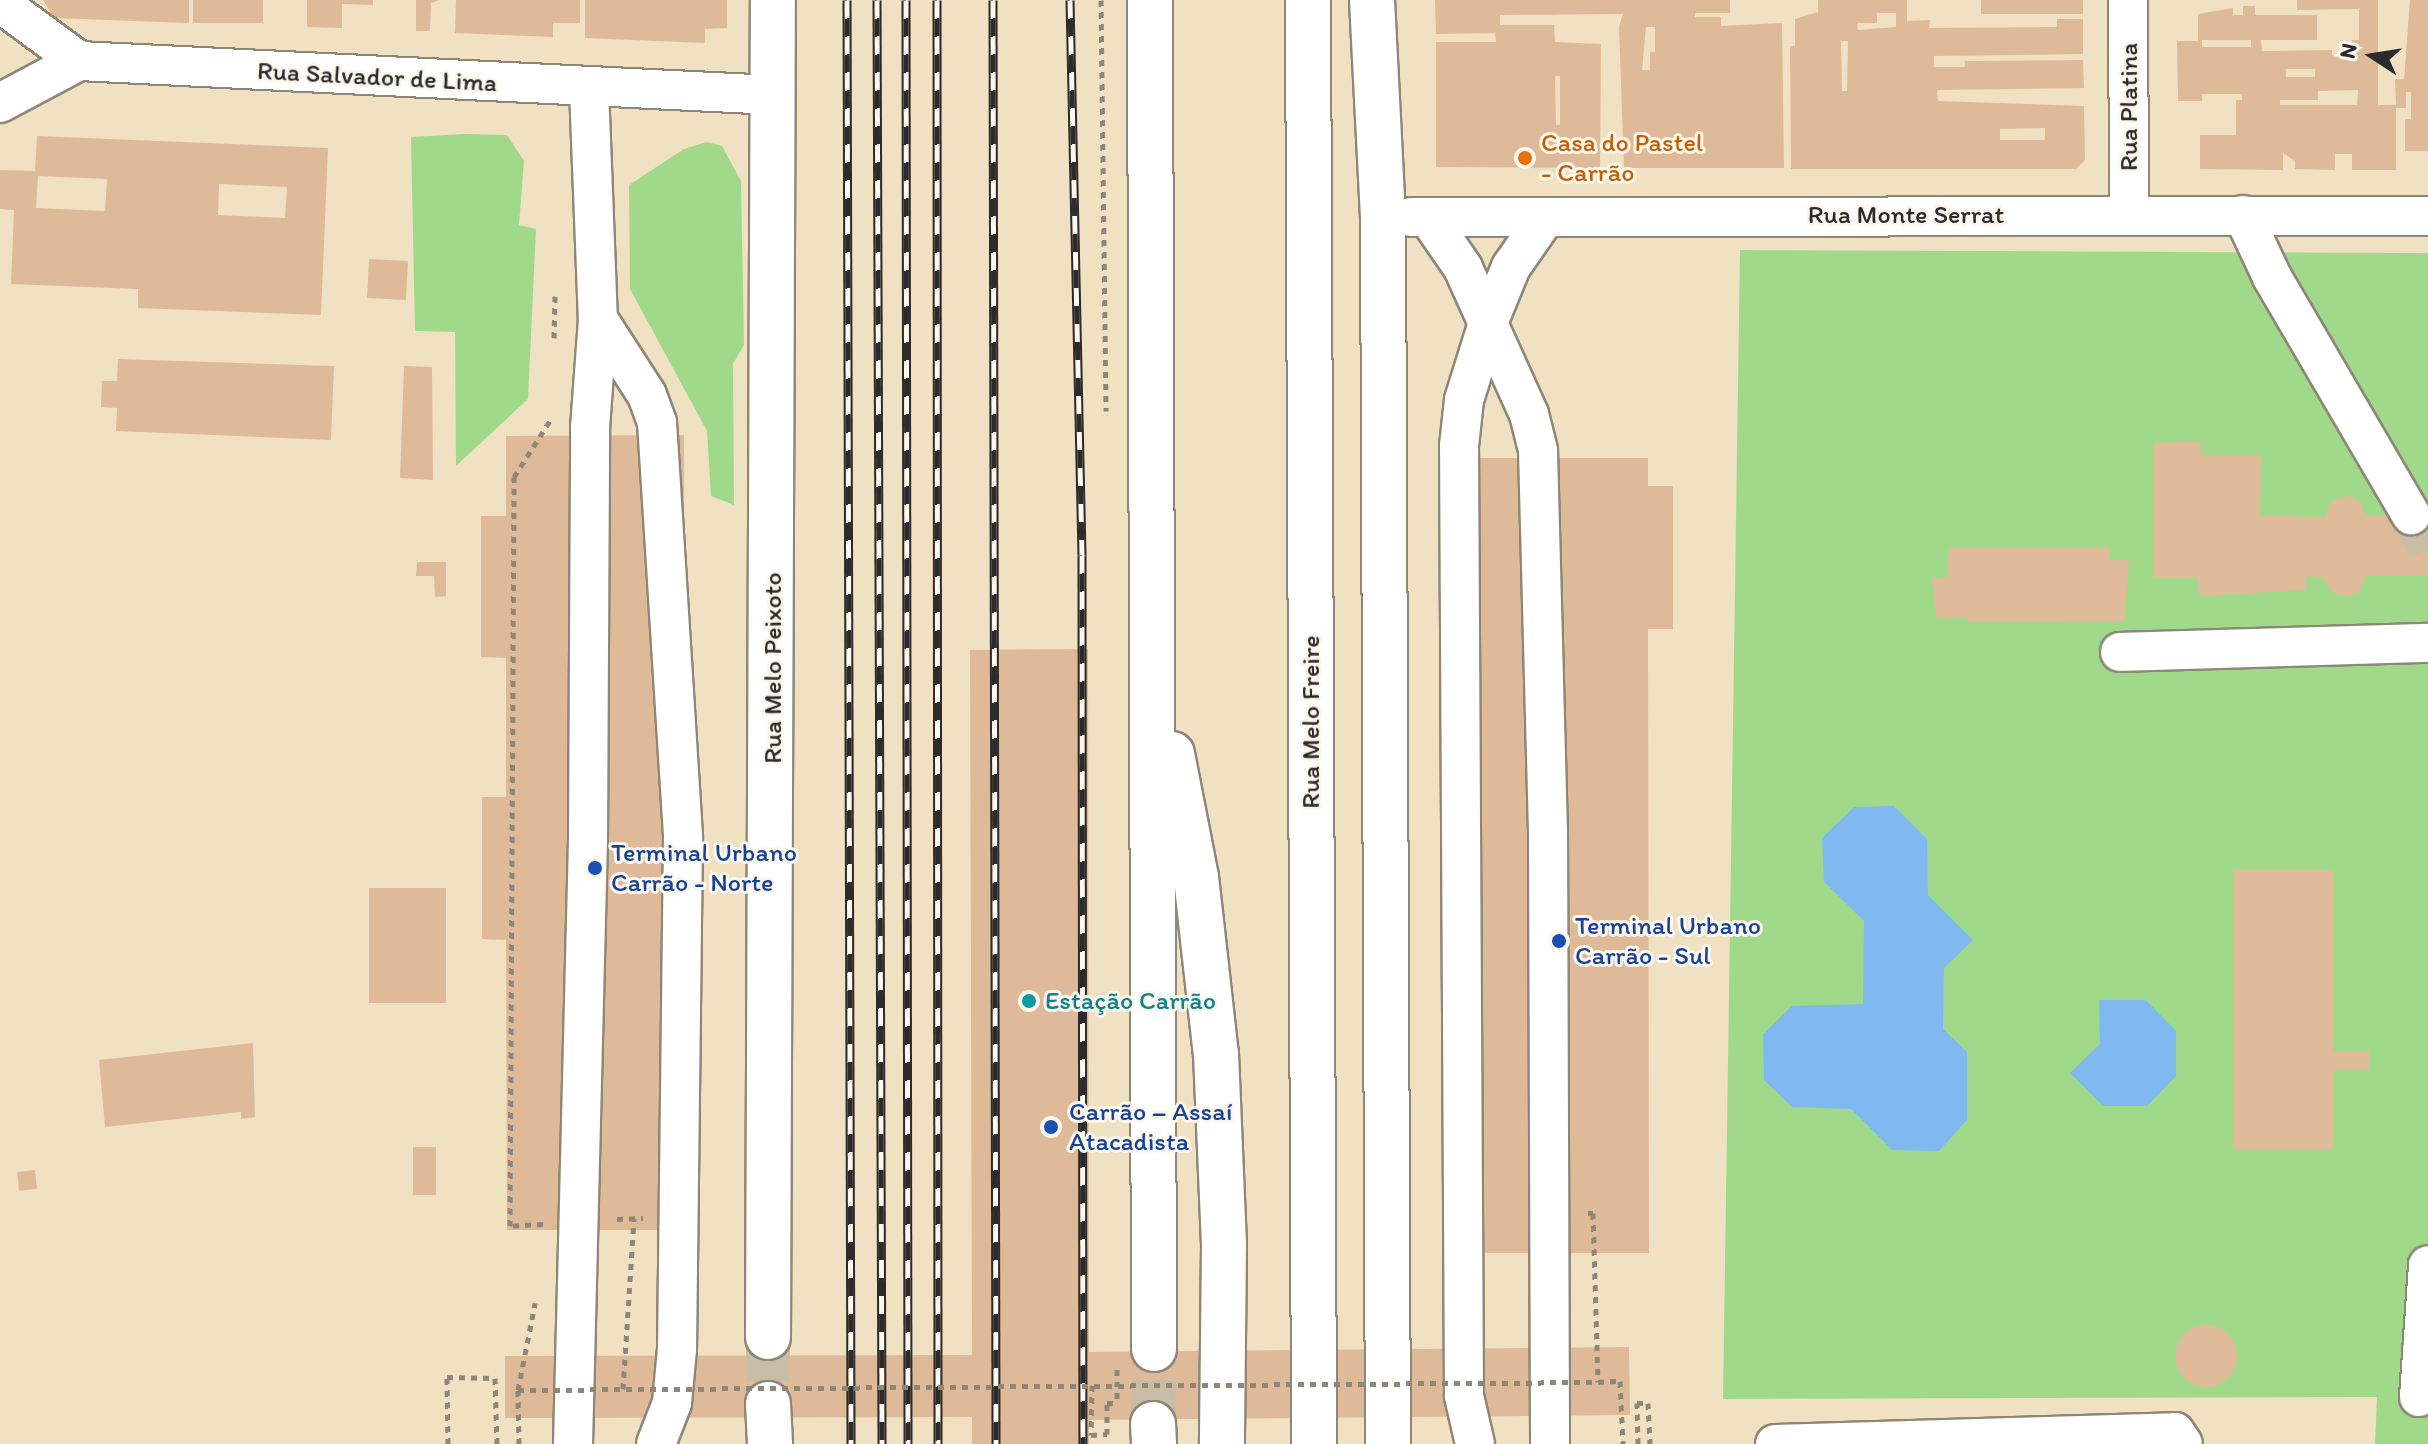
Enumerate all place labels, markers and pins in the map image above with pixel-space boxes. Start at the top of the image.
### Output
place label: Casa do Pastel - Carrão [1541,127,1704,188]
marker: Casa do Pastel - Carrão [1516,149,1534,167]
place label: Terminal Urbano Carrão - Norte [611,837,797,898]
marker: Terminal Urbano Carrão - Norte [586,859,604,877]
place label: Terminal Urbano Carrão - Sul [1575,910,1761,972]
marker: Terminal Urbano Carrão - Sul [1550,932,1568,950]
place label: Estação Carrão [1045,985,1216,1017]
marker: Estação Carrão [1020,992,1038,1010]
place label: Carrão – Assaí Atacadista [1069,1096,1232,1158]
marker: Carrão – Assaí Atacadista [1040,1116,1062,1138]

